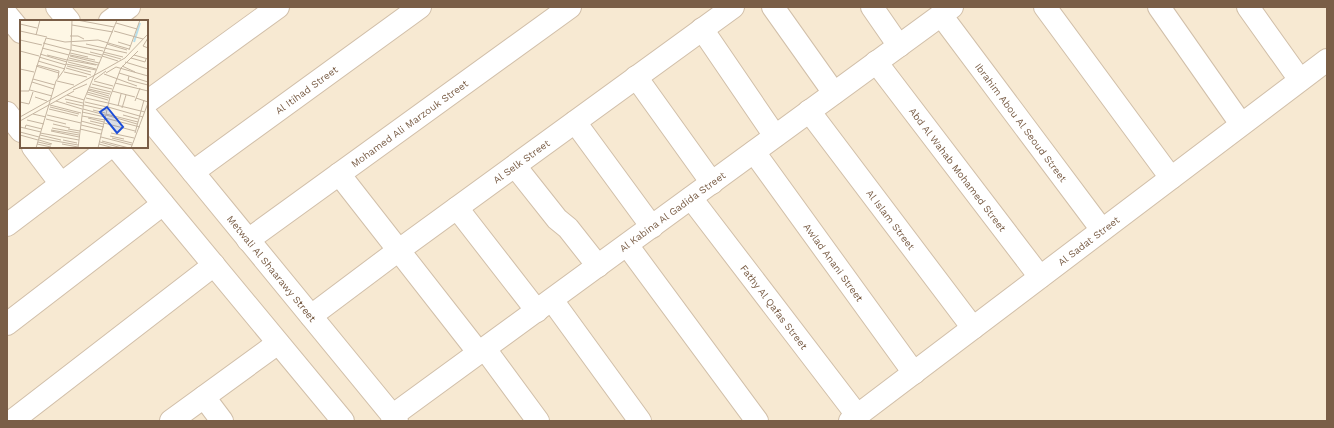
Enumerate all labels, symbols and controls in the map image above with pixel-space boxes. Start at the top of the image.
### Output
inset map [20,20,148,148]
street label: Ibrahim Abou Al Seoud Street [973,61,1069,185]
street label: Al Itihad Street [273,63,340,116]
street label: Mohamed Ali Marzouk Street [349,77,471,170]
street label: Abd Al Wahab Mohamed Street [907,106,1009,234]
street label: Al Selk Street [491,137,552,186]
street label: Al Kabina Al Gadida Street [617,169,728,254]
street label: Al Islam Street [864,187,917,253]
street label: Metwali Al Shaarawy Street [225,213,319,325]
street label: Al Sadat Street [1056,214,1122,268]
street label: Awlad Anani Street [801,221,866,304]
street label: Fathy Al Qafas Street [738,263,810,352]

